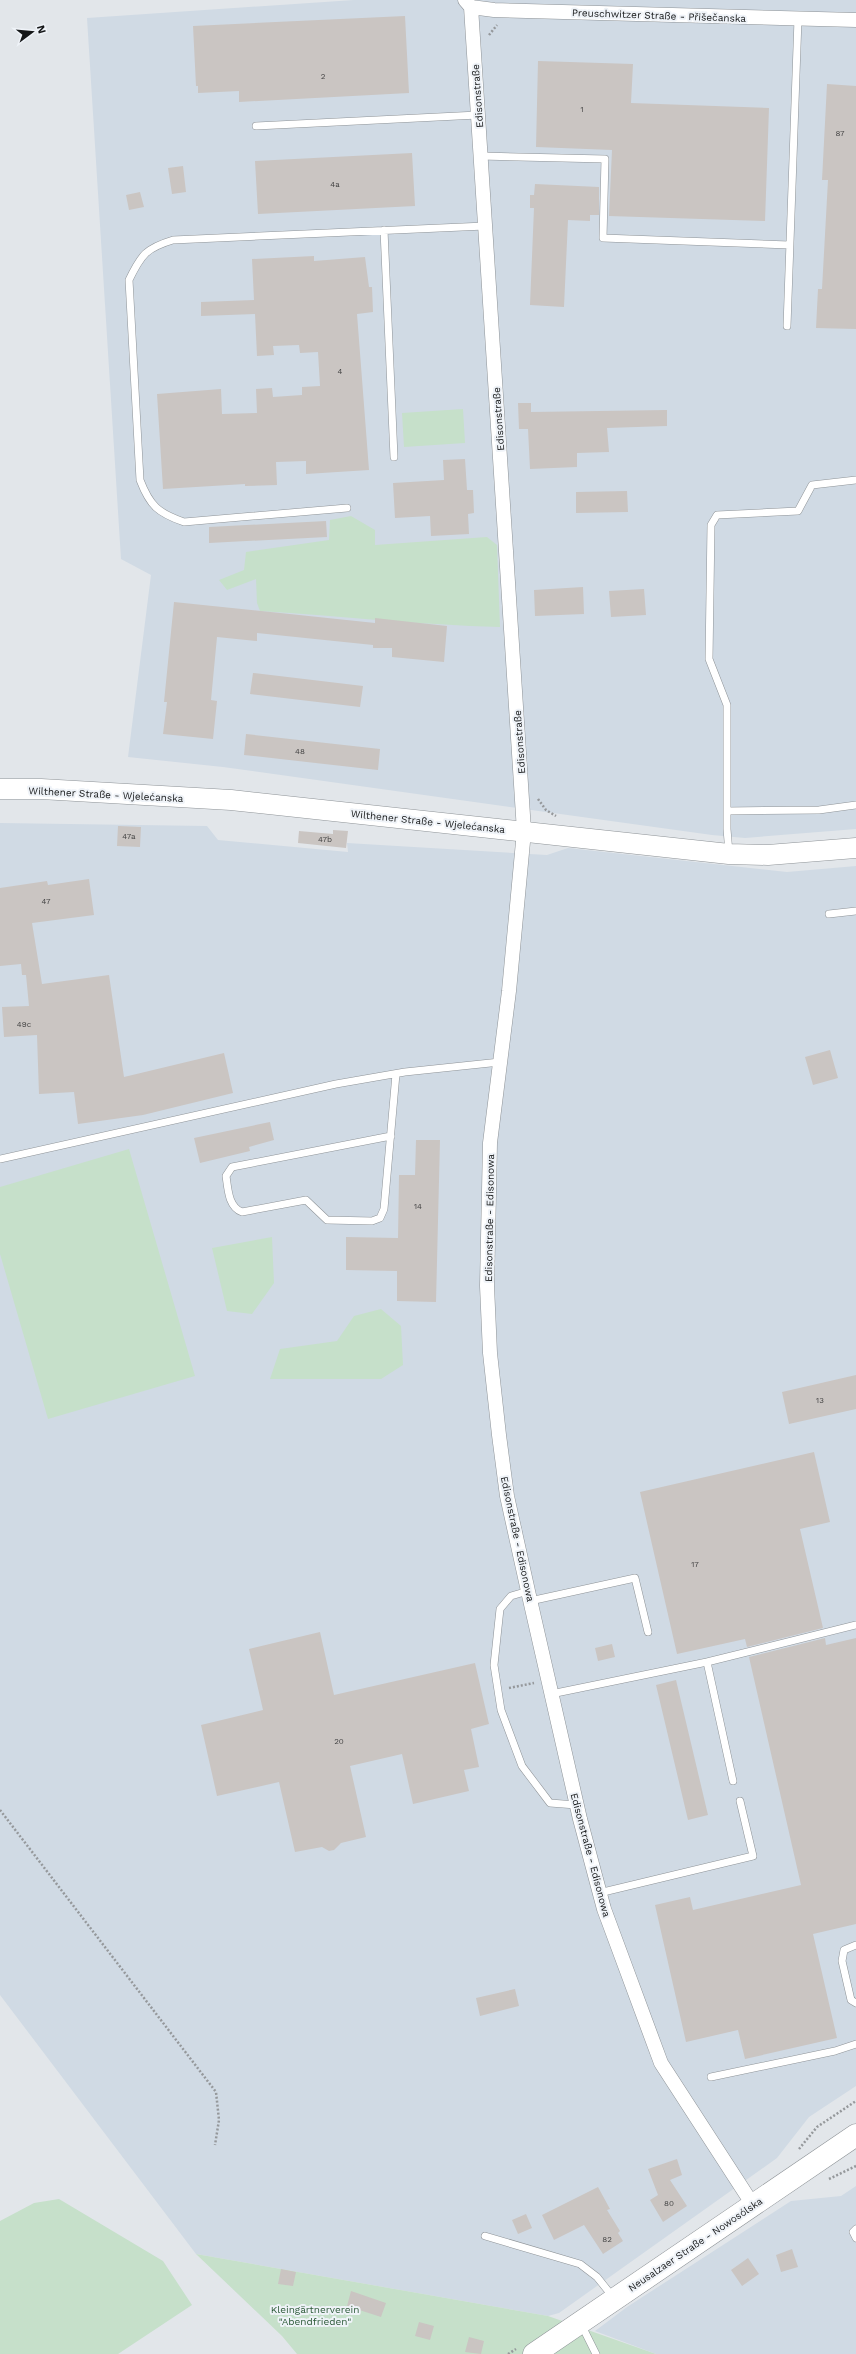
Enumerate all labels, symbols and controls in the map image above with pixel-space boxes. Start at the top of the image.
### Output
street label: Preuschwitzer Straße - Přišečanska [572,7,747,24]
north arrow [12,12,52,52]
text: N [34,24,49,35]
street label: Edisonstraße [470,64,485,128]
house number: 2 [321,72,326,81]
house number: 1 [580,105,584,114]
house number: 87 [835,129,845,138]
house number: 4a [330,180,340,189]
house number: 4 [338,367,343,376]
street label: Edisonstraße [491,387,506,451]
street label: Edisonstraße [512,710,527,774]
house number: 48 [295,747,305,756]
street label: Wilthener Straße - Wjelećanska [28,785,184,804]
street label: Wilthener Straße - Wjelećanska [350,808,506,835]
house number: 47a [122,832,136,841]
house number: 47b [318,835,332,844]
house number: 47 [42,897,51,906]
house number: 49c [17,1020,32,1029]
street label: Edisonstraße - Edisonowa [483,1154,496,1282]
house number: 14 [414,1202,422,1211]
house number: 13 [816,1396,824,1405]
street label: Edisonstraße - Edisonowa [499,1475,536,1603]
house number: 17 [691,1560,699,1569]
house number: 20 [334,1737,344,1746]
street label: Edisonstraße - Edisonowa [569,1792,612,1919]
street label: Neusalzaer Straße - Nowosólska [626,2195,765,2294]
house number: 80 [664,2199,674,2208]
house number: 82 [602,2235,612,2244]
park label: Kleingärtnerverein "Abendfrieden" [271,2304,359,2327]

